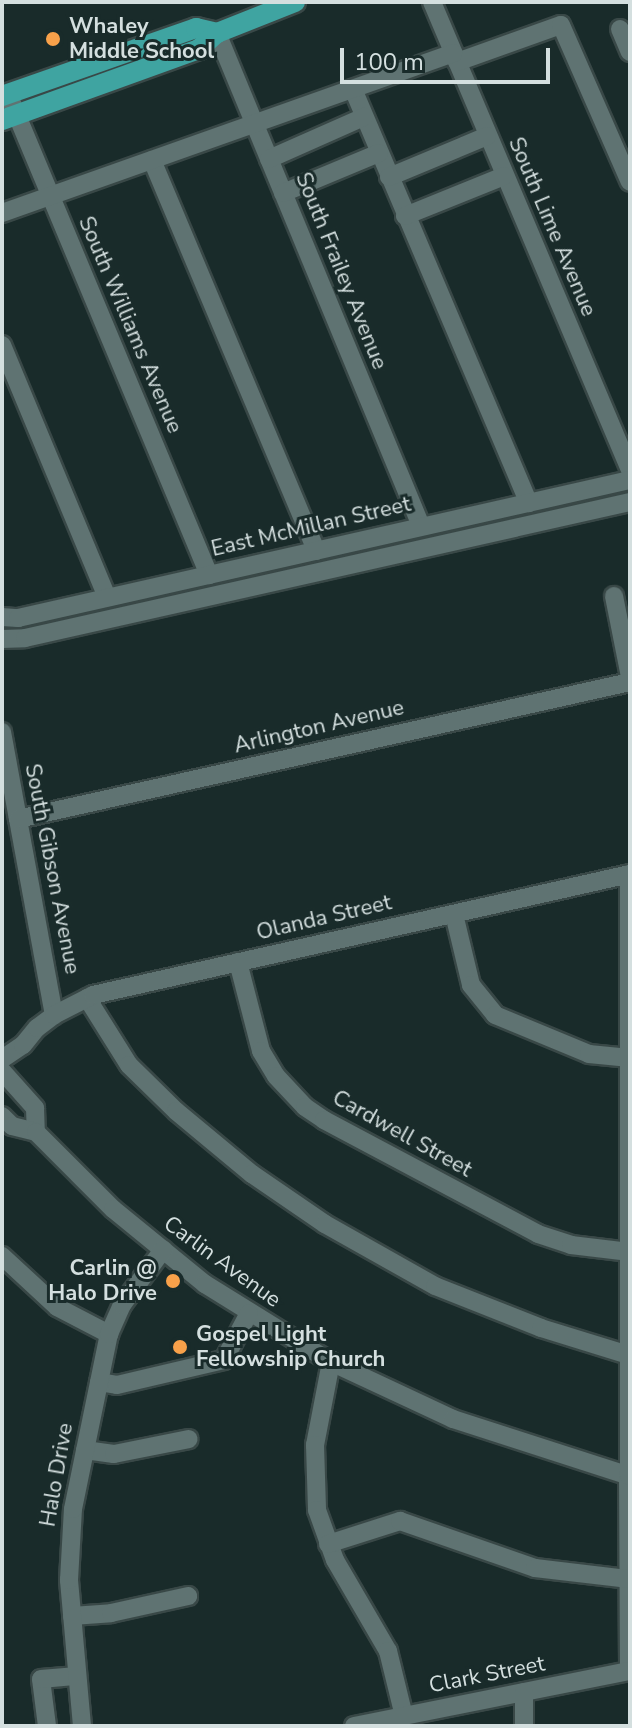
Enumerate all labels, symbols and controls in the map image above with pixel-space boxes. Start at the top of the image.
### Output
place label: Whaley Middle School [69,13,214,64]
marker: Whaley Middle School [44,30,62,48]
scale bar [344,32,554,82]
text: 100 m [354,46,424,78]
street label: South Lime Avenue [502,133,602,321]
street label: South Frailey Avenue [289,169,393,373]
street label: South Williams Avenue [72,213,188,437]
street label: East McMillan Street [209,491,413,563]
street label: Arlington Avenue [231,695,407,759]
street label: South Gibson Avenue [19,762,85,976]
street label: Olanda Street [254,890,394,946]
street label: Cardwell Street [328,1085,476,1183]
street label: Carlin Avenue [158,1211,286,1313]
place label: Carlin @ Halo Drive [48,1255,157,1306]
marker: Carlin @ Halo Drive [164,1272,182,1290]
place label: Gospel Light Fellowship Church [196,1321,385,1372]
marker: Gospel Light Fellowship Church [171,1338,189,1356]
street label: Halo Drive [35,1421,79,1529]
street label: Clark Street [427,1651,547,1699]

